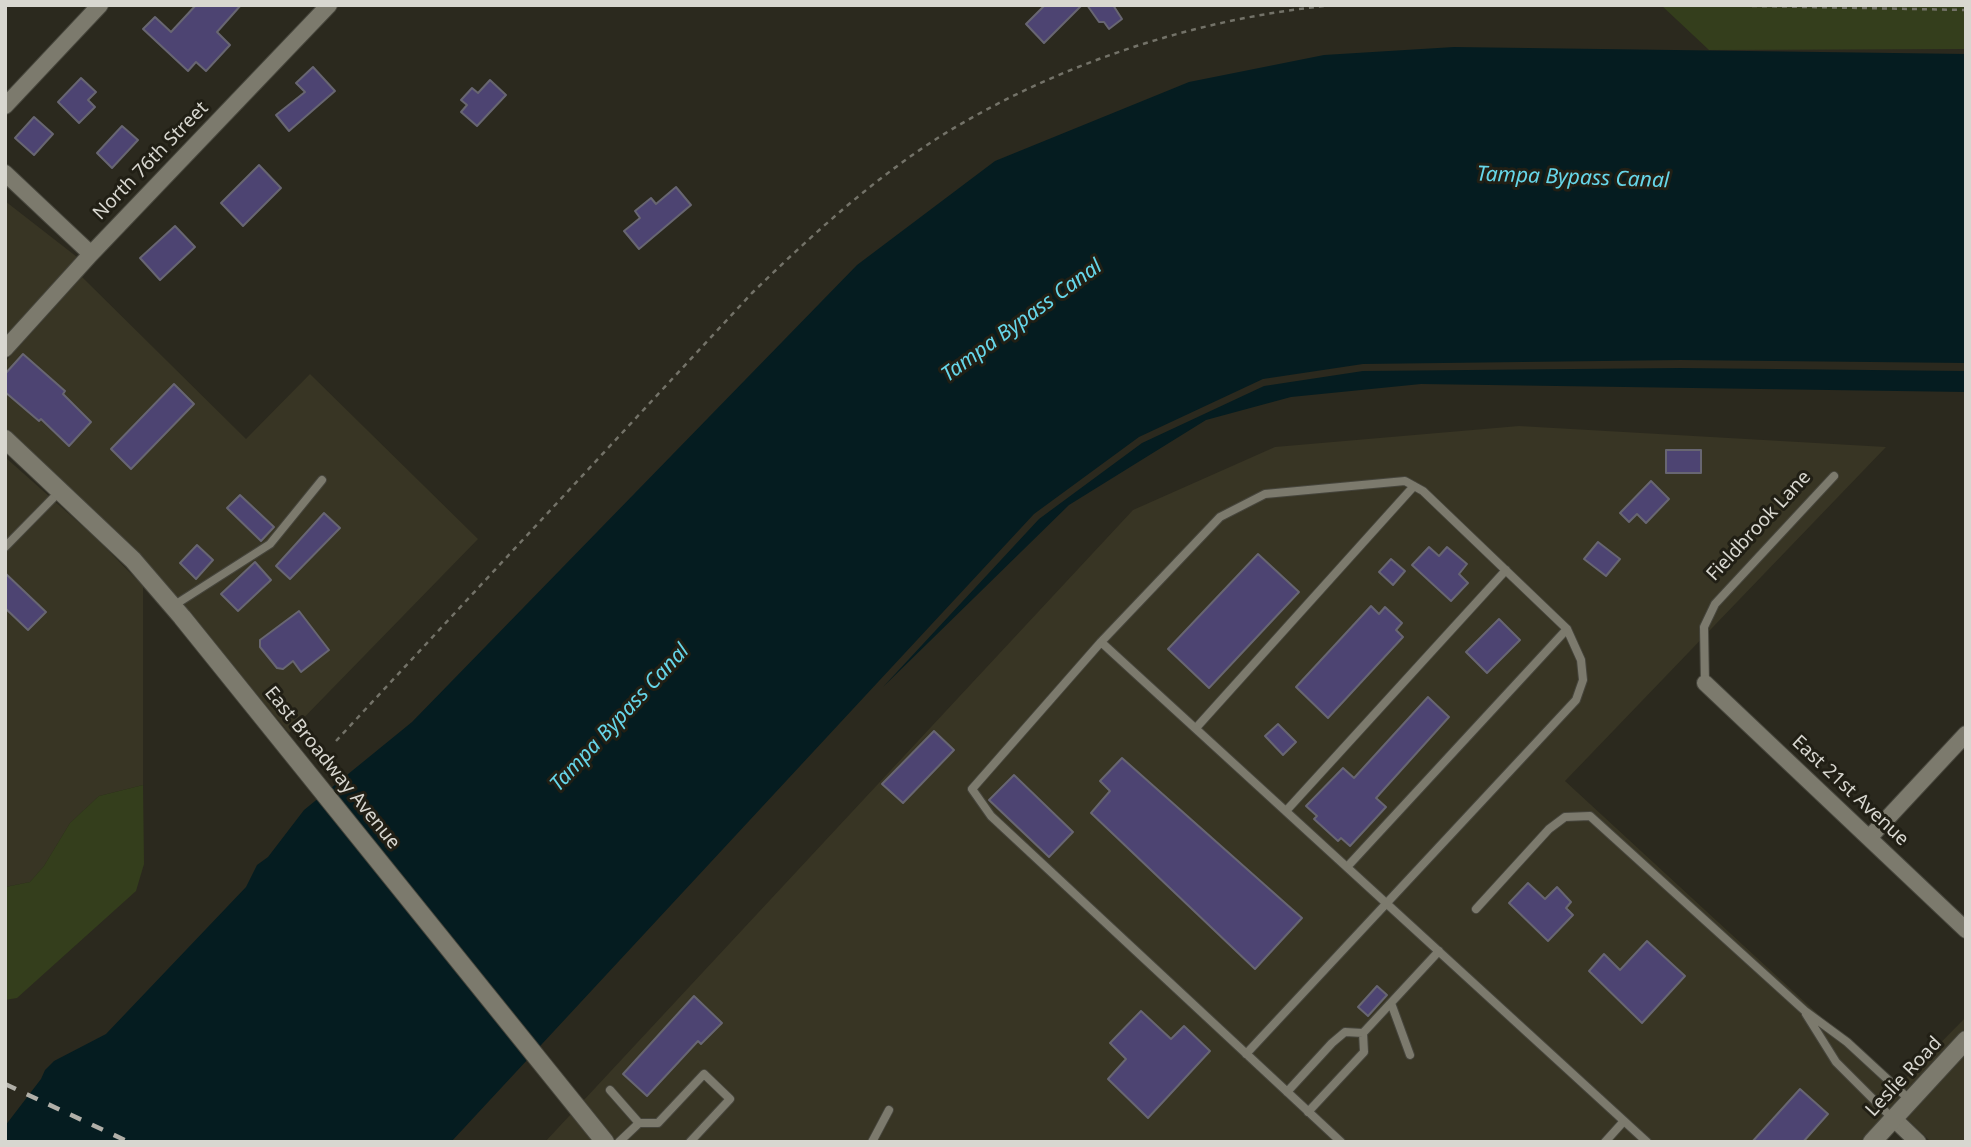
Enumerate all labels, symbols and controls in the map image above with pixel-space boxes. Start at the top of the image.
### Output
street label: North 76th Street [89,97,213,225]
water label: Tampa Bypass Canal [1476,162,1670,194]
water label: Tampa Bypass Canal [937,254,1107,388]
street label: Fieldbrook Lane [1702,466,1816,586]
water label: Tampa Bypass Canal [545,639,695,797]
street label: East Broadway Avenue [259,682,405,854]
street label: East 21st Avenue [1787,731,1913,851]
street label: Leslie Road [1861,1032,1947,1122]

